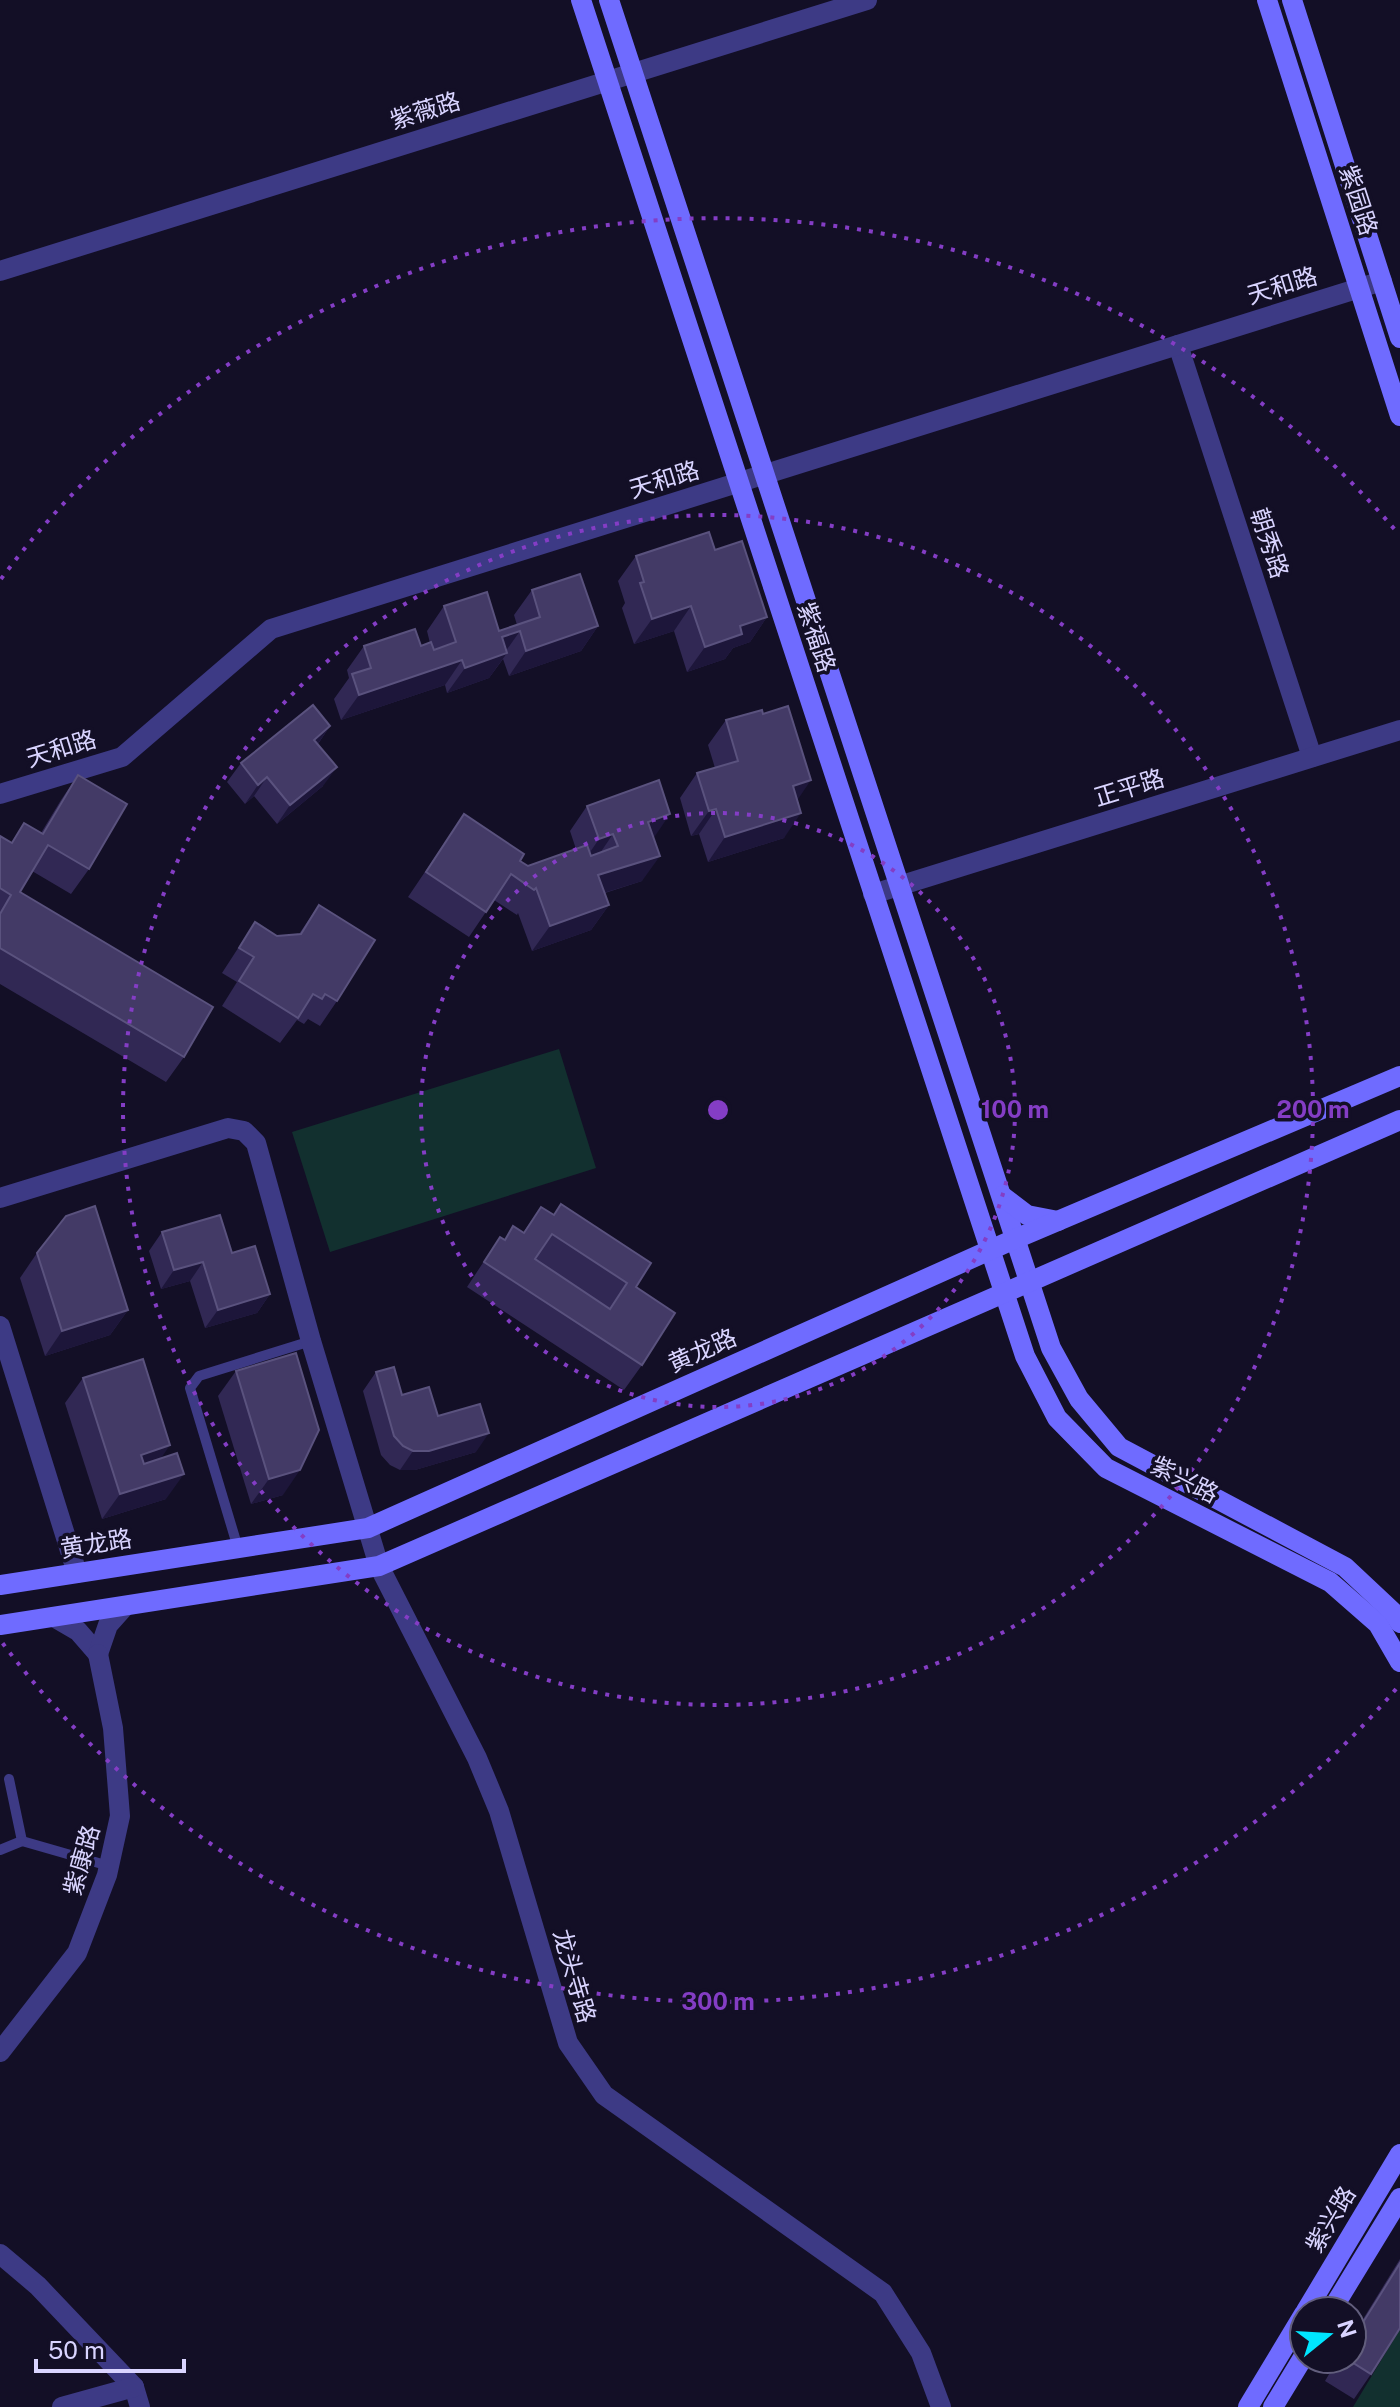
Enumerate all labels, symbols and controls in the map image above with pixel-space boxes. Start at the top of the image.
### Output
street label: 紫薇路 [386,86,464,134]
street label: 紫园路 [1335,161,1383,239]
street label: 天和路 [1243,261,1321,309]
street label: 天和路 [625,455,703,503]
street label: 朝秀路 [1246,504,1294,582]
street label: 紫福路 [793,598,841,676]
street label: 天和路 [22,724,100,772]
street label: 正平路 [1090,763,1168,811]
text: 100 m [981,1095,1049,1123]
text: 200 m [1276,1095,1350,1123]
centre of rings [704,1096,732,1124]
street label: 黄龙路 [663,1323,741,1377]
street label: 紫兴路 [1147,1450,1223,1508]
street label: 黄龙路 [58,1524,134,1562]
street label: 紫康路 [58,1822,104,1898]
street label: 龙头寺路 [548,1926,602,2026]
text: 300 m [681,1987,755,2015]
street label: 紫兴路 [1299,2181,1361,2257]
north arrow [1288,2295,1368,2375]
text: N [1332,2317,1362,2341]
scale bar [36,2323,184,2373]
text: 50 m [48,2336,105,2364]

